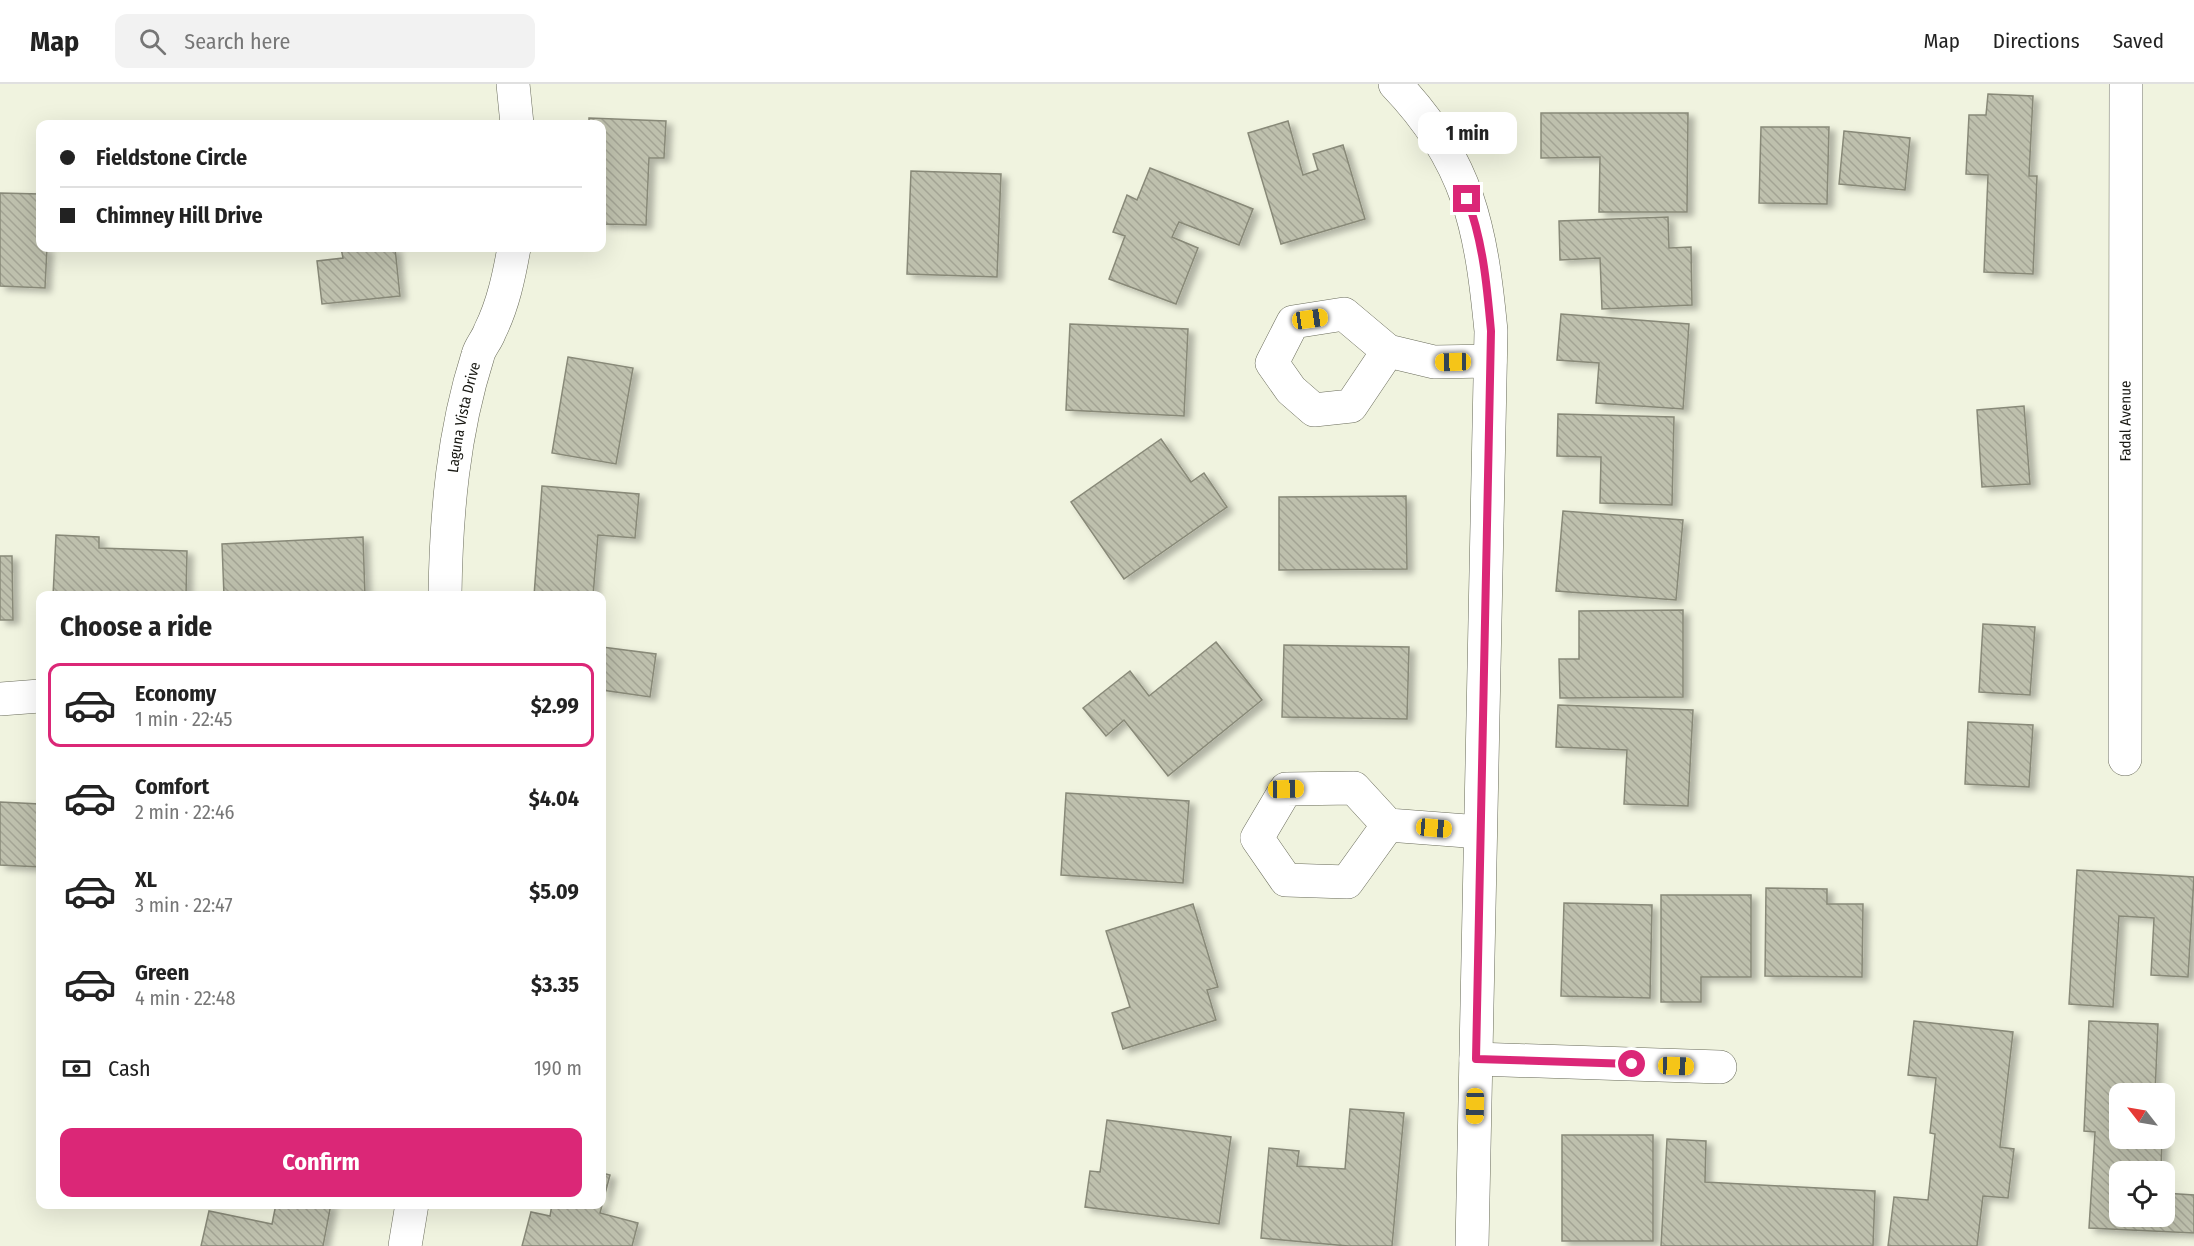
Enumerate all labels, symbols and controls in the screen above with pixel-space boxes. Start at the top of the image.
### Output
search box [115,14,535,68]
text: Map [30,25,79,58]
icon: search [136,25,169,58]
text: Search here [184,28,290,55]
text: Map [1923,28,1960,54]
text: Directions [1993,28,2080,54]
text: Saved [2113,28,2164,54]
callout: 1 min [1418,112,1516,154]
text: 1 min [1446,121,1489,145]
text: Fieldstone Circle [96,144,247,171]
route end [1453,185,1480,212]
text: Chimney Hill Drive [96,202,263,229]
car [1291,308,1329,330]
car [1435,353,1471,371]
street label: Laguna Vista Drive [444,360,484,474]
street label: Fadal Avenue [2116,381,2135,461]
text: Choose a ride [60,611,212,643]
icon: car [63,678,117,732]
text: Economy [135,680,216,707]
text: $2.99 [531,692,579,719]
text: 1 min · 22:45 [135,707,233,731]
icon: car [63,771,117,825]
text: Comfort [135,773,209,800]
car [1268,780,1304,798]
text: $4.04 [529,785,579,812]
text: 2 min · 22:46 [135,800,235,824]
car [1415,817,1453,839]
icon: car [63,864,117,918]
text: XL [135,866,157,893]
text: $5.09 [529,878,579,905]
text: 3 min · 22:47 [135,893,233,917]
icon: car [63,957,117,1011]
text: Green [135,959,189,986]
text: $3.35 [531,971,579,998]
text: 4 min · 22:48 [135,986,235,1010]
route start [1618,1050,1645,1077]
icon: cash [60,1052,93,1085]
text: Cash [108,1055,151,1082]
text: 190 m [534,1056,582,1080]
car [1658,1056,1694,1076]
north arrow [2109,1083,2175,1149]
map controls [2109,1083,2175,1227]
car [1466,1088,1484,1124]
button: Confirm [60,1128,582,1197]
button: locate [2109,1161,2175,1227]

